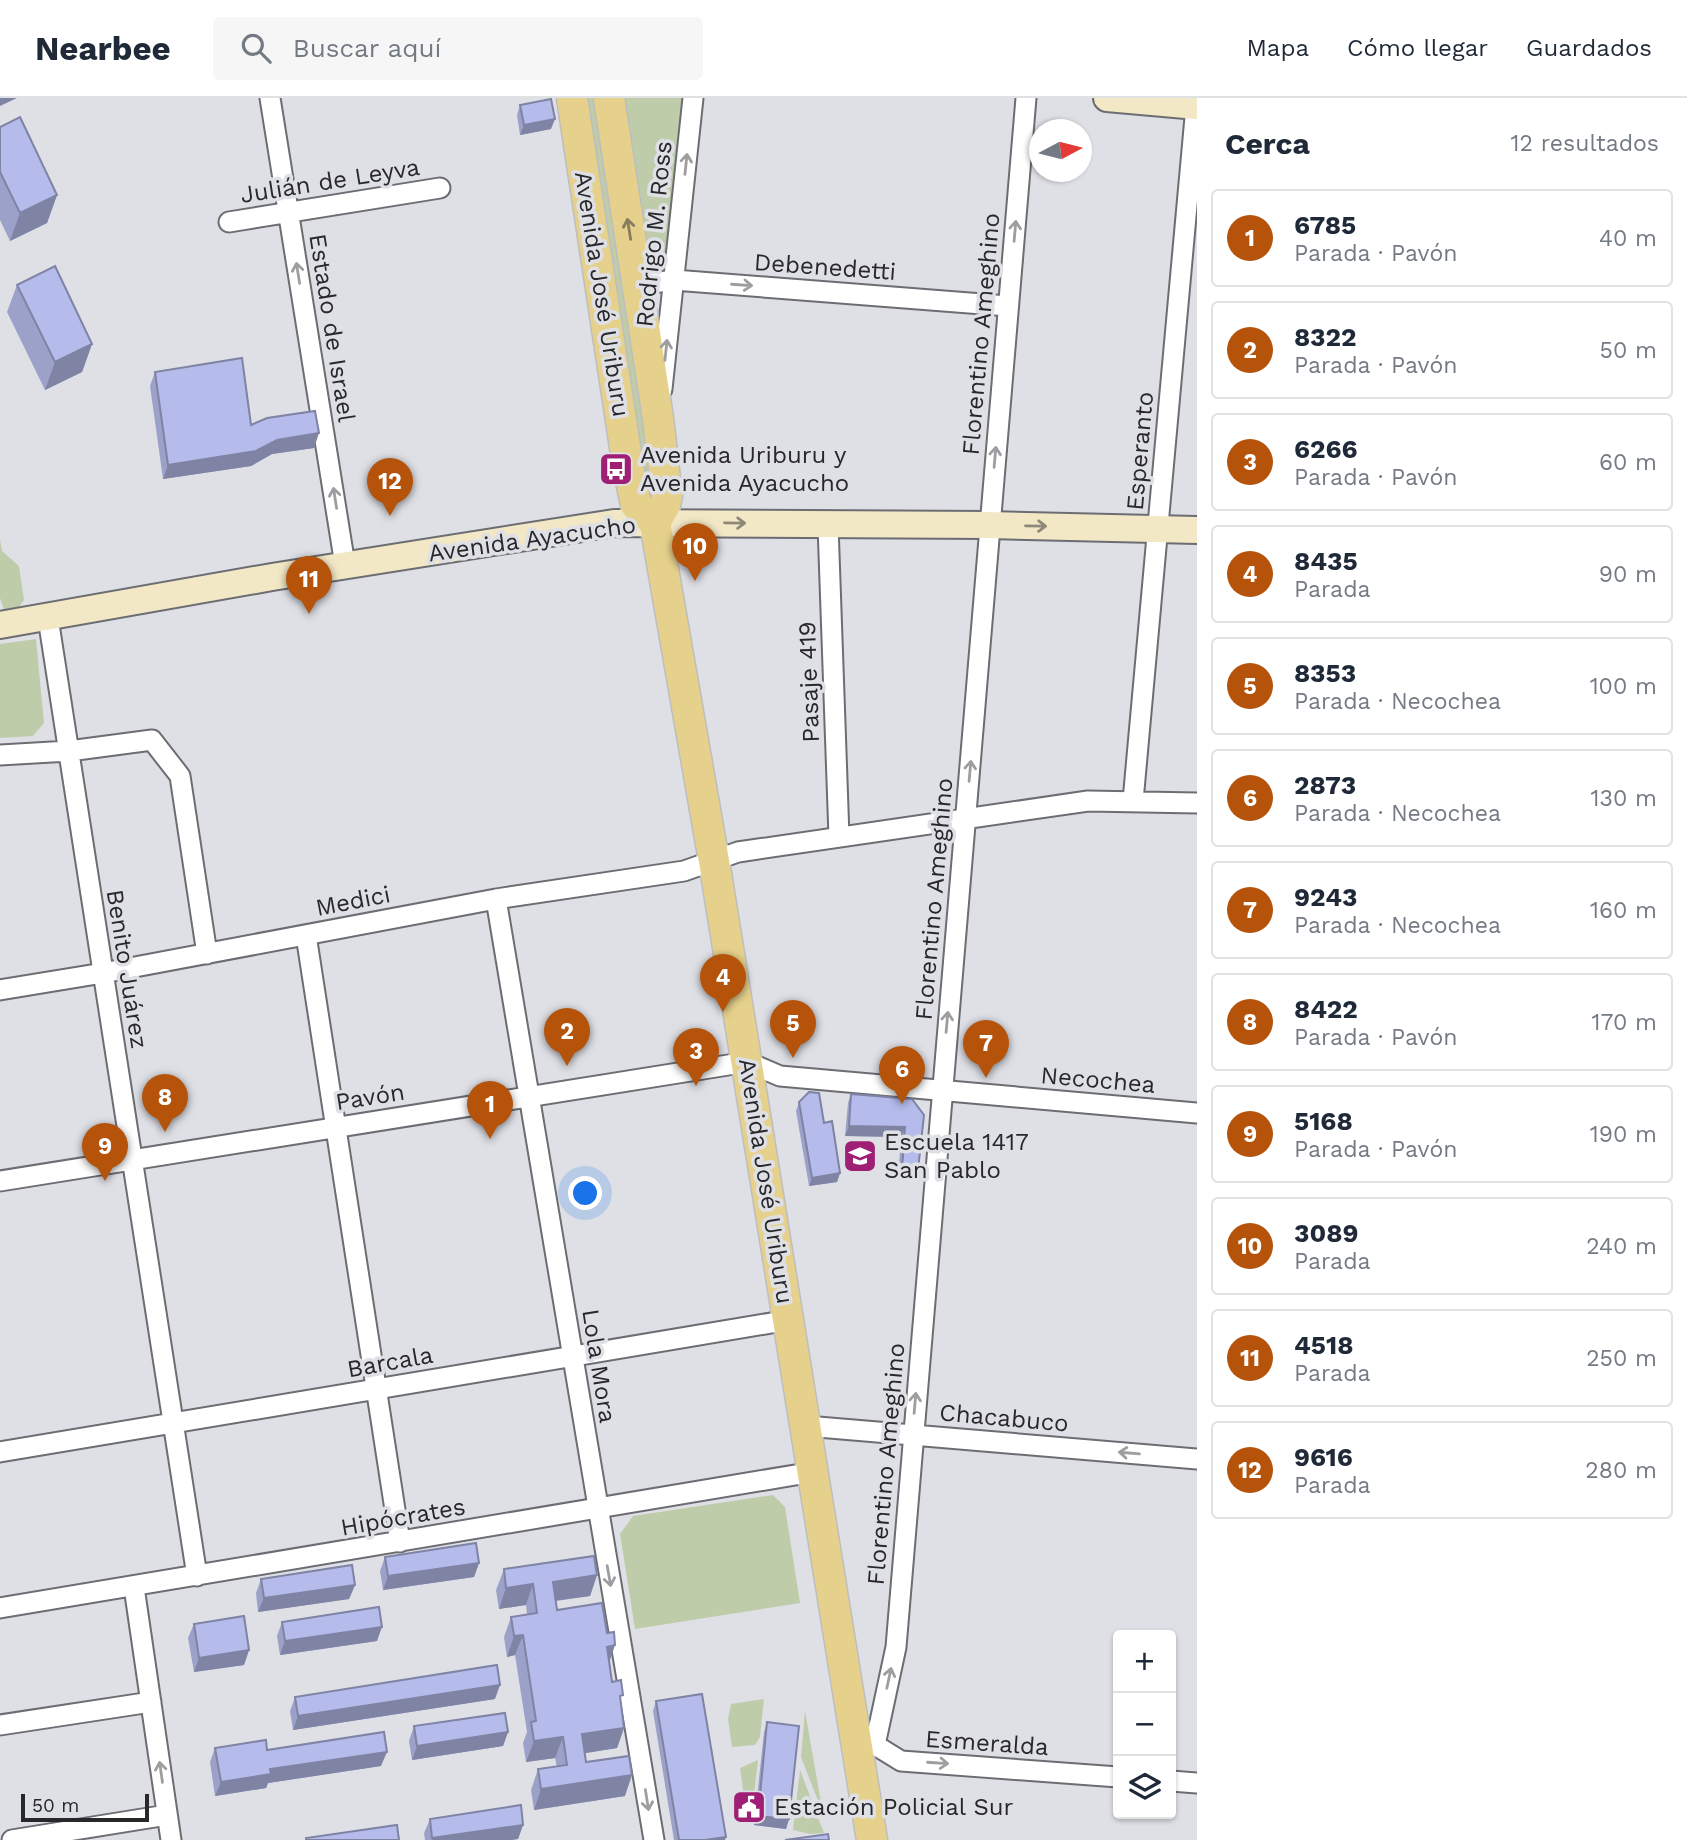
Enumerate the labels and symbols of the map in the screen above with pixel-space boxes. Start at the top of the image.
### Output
north arrow [1029,119,1092,182]
street label: Rodrigo M. Ross [630,140,678,328]
street label: Julián de Leyva [238,153,422,209]
one-way arrow [680,153,693,175]
street label: Avenida José Uriburu [569,169,635,419]
street label: Florentino Ameghino [956,212,1006,456]
one-way arrow [622,219,635,241]
one-way arrow [1009,220,1022,242]
street label: Estado de Israel [303,232,361,425]
street label: Debenedetti [753,248,897,286]
one-way arrow [291,262,304,285]
one-way arrow [730,279,753,292]
one-way arrow [660,339,673,362]
street label: Esperanto [1121,390,1159,512]
place label: Avenida Uriburu y Avenida Ayacucho [640,441,849,497]
one-way arrow [989,446,1002,469]
bus stop icon: Avenida Uriburu y Avenida Ayacucho [597,450,635,488]
pin: 12 [367,458,413,516]
one-way arrow [328,487,341,510]
street label: Avenida Ayacucho [426,511,638,567]
one-way arrow [723,516,746,530]
one-way arrow [1024,520,1047,533]
pin: 10 [672,523,718,581]
pin: 11 [286,556,332,614]
street label: Pasaje 419 [793,621,825,743]
one-way arrow [964,761,977,783]
street label: Florentino Ameghino [909,777,959,1021]
street label: Medici [313,880,393,922]
street label: Benito Juárez [101,887,153,1051]
pin: 4 [700,954,746,1012]
pin: 5 [770,1000,816,1058]
pin: 2 [544,1008,590,1066]
one-way arrow [941,1012,954,1034]
pin: 7 [963,1020,1009,1078]
pin: 3 [673,1028,719,1086]
pin: 6 [879,1046,925,1104]
street label: Avenida José Uriburu [733,1056,799,1306]
street label: Necochea [1040,1061,1156,1099]
pin: 8 [142,1074,188,1132]
street label: Pavón [333,1078,407,1116]
pin: 1 [467,1081,513,1139]
pin: 9 [82,1123,128,1181]
place label: Escuela 1417 San Pablo [884,1128,1029,1184]
school or university icon: Escuela 1417 San Pablo [841,1137,879,1175]
your location [568,1176,602,1210]
street label: Lola Mora [576,1307,622,1425]
street label: Barcala [345,1341,435,1383]
street label: Florentino Ameghino [861,1342,911,1586]
one-way arrow [909,1392,922,1415]
street label: Chacabuco [938,1398,1070,1438]
one-way arrow [1118,1446,1141,1459]
street label: Hipócrates [339,1492,467,1542]
one-way arrow [603,1564,616,1587]
one-way arrow [883,1667,896,1690]
street label: Esmeralda [924,1725,1050,1761]
one-way arrow [927,1757,950,1770]
one-way arrow [154,1762,167,1784]
one-way arrow [641,1788,654,1811]
public building icon: Estación Policial Sur [730,1788,768,1826]
scale bar [21,1791,149,1823]
place label: Estación Policial Sur [774,1793,1014,1821]

